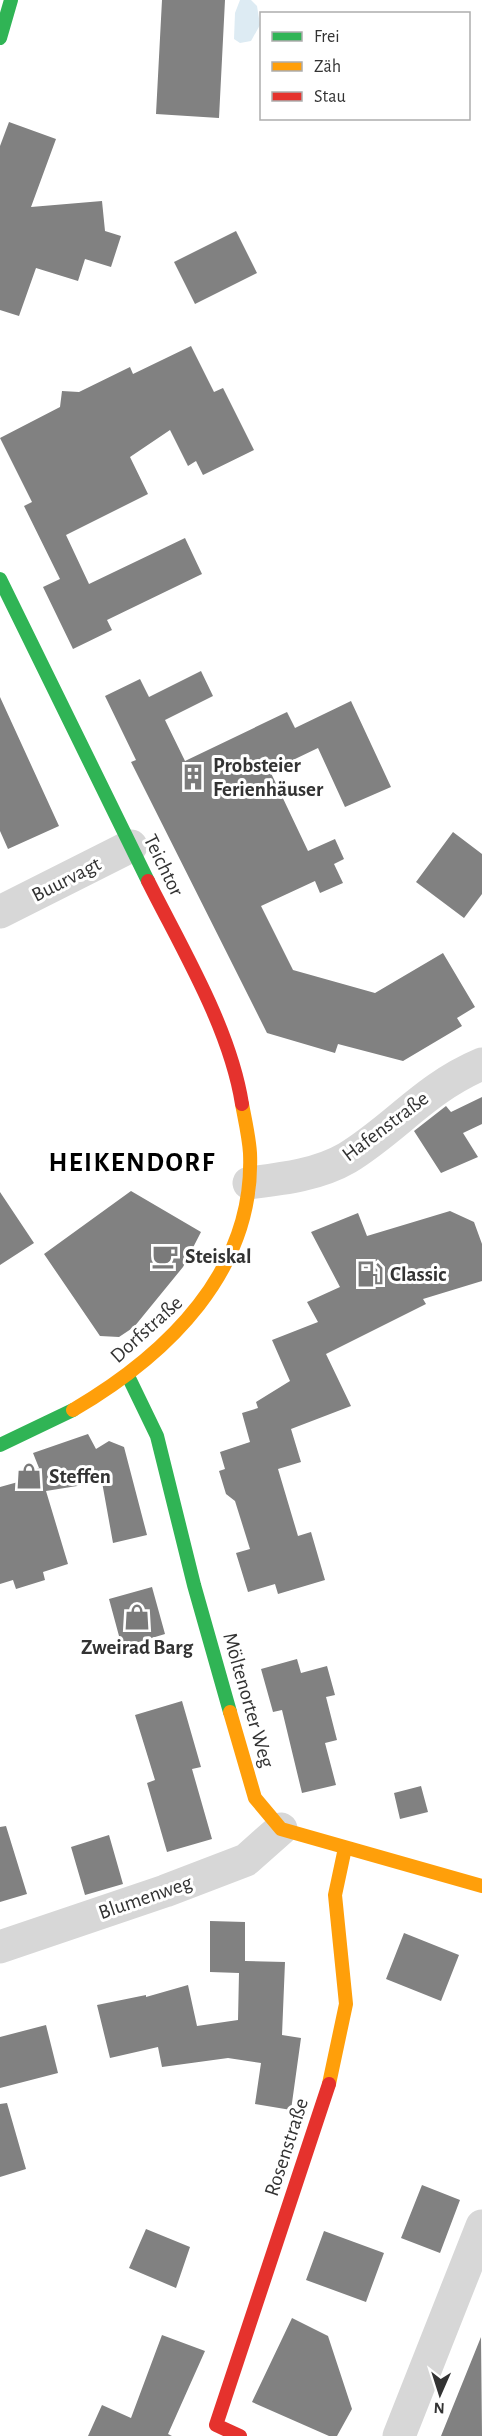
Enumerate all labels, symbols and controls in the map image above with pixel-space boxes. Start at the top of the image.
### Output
legend [260,12,470,120]
text: Frei [314,28,340,46]
text: Zäh [314,58,341,76]
text: Stau [314,88,346,106]
place label: Probsteier Ferienhäuser [213,755,324,800]
building icon: Probsteier Ferienhäuser [178,762,208,792]
street label: Teichtor [140,831,188,900]
street label: Buurvagt [28,853,105,906]
street label: Hafenstraße [338,1087,432,1165]
district label: HEIKENDORF [49,1149,215,1176]
cafe icon: Steiskal [150,1241,180,1271]
place label: Steiskal [185,1246,252,1267]
fuel station icon: Classic [355,1259,385,1289]
place label: Classic [390,1264,446,1285]
street label: Dorfstraße [106,1292,186,1367]
shop icon: Steffen [14,1461,44,1491]
place label: Steffen [49,1466,111,1487]
shop icon: Zweirad Barg [122,1602,152,1632]
street label: Möltenorter Weg [219,1630,278,1771]
place label: Zweirad Barg [81,1637,194,1658]
street label: Blumenweg [96,1871,195,1923]
street label: Rosenstraße [261,2096,312,2199]
north arrow [410,2364,470,2424]
text: N [433,2400,445,2416]

